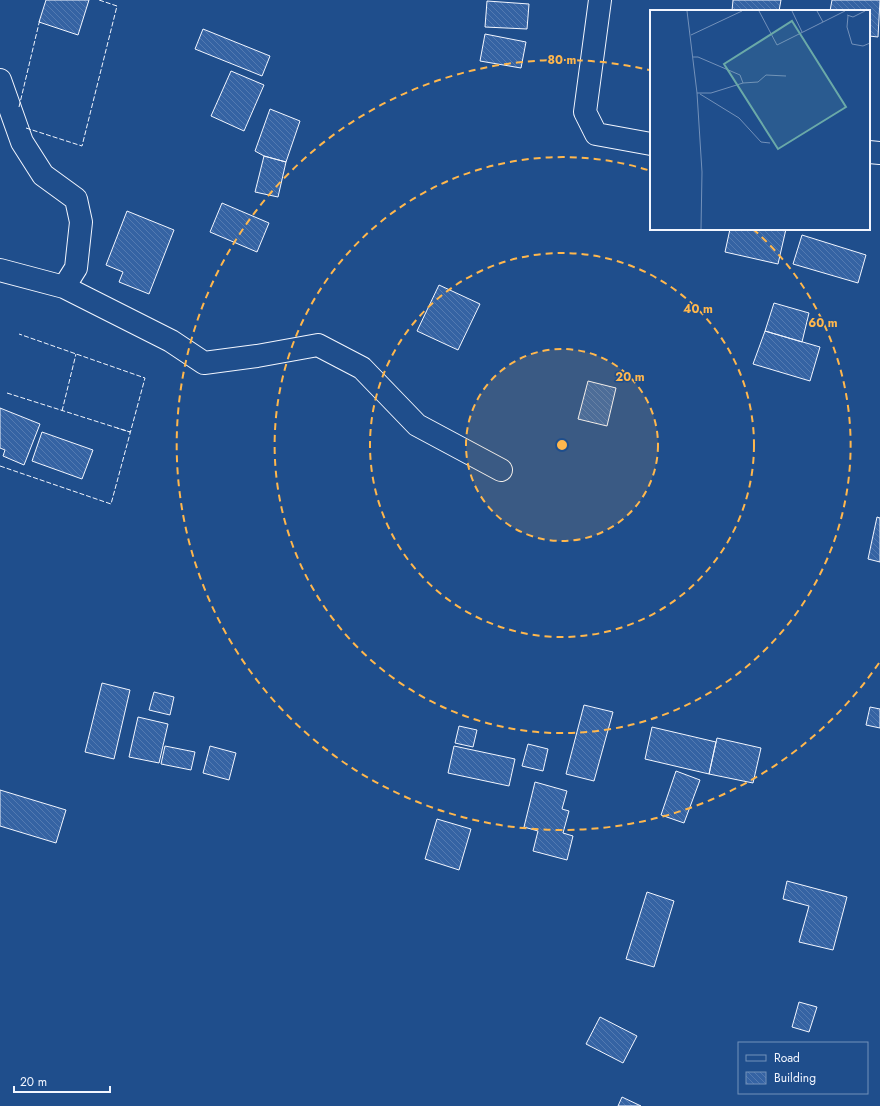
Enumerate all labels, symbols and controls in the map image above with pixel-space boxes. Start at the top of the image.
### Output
inset map [650,10,870,230]
text: 80 m [548,51,577,69]
text: 40 m [683,300,713,318]
text: 60 m [808,314,838,332]
text: 20 m [615,368,645,386]
centre of rings [555,438,569,452]
legend [738,1042,868,1094]
text: Road [774,1049,800,1067]
scale bar [14,1068,110,1094]
text: Building [774,1069,816,1087]
text: 20 m [20,1073,47,1091]

